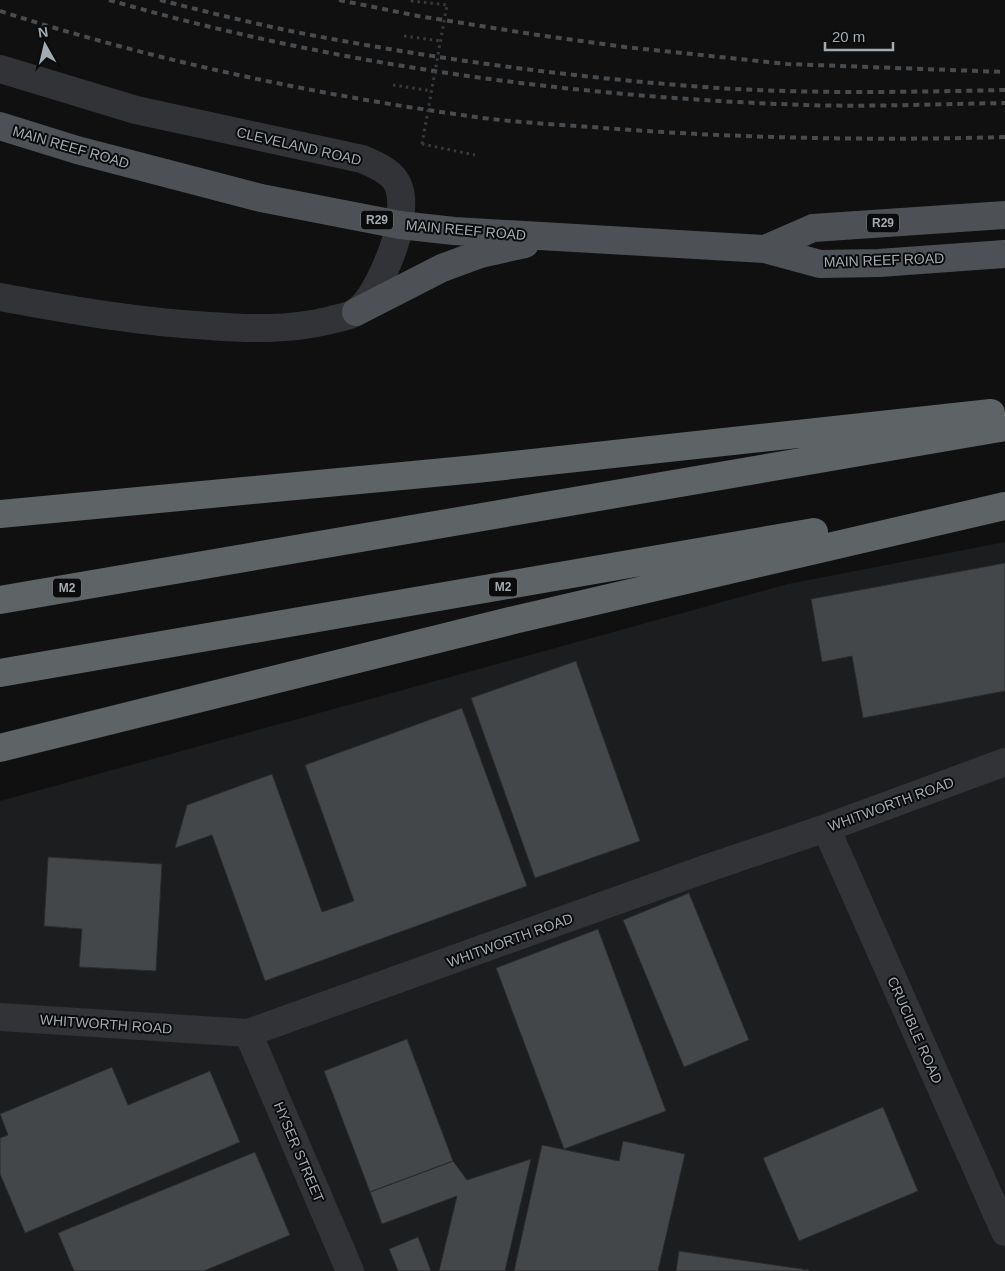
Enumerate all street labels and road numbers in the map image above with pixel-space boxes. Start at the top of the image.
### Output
street label: MAIN REEF ROAD [11,123,131,171]
street label: CLEVELAND ROAD [235,124,363,168]
road number: R29 [361,210,393,230]
road number: R29 [867,214,899,232]
street label: MAIN REEF ROAD [405,217,527,243]
street label: MAIN REEF ROAD [823,250,945,270]
road number: M2 [53,578,81,598]
road number: M2 [489,578,517,596]
street label: WHITWORTH ROAD [826,774,956,834]
street label: WHITWORTH ROAD [445,910,575,970]
street label: CRUCIBLE ROAD [884,974,946,1086]
street label: WHITWORTH ROAD [39,1011,173,1037]
street label: HYSER STREET [271,1099,328,1205]

